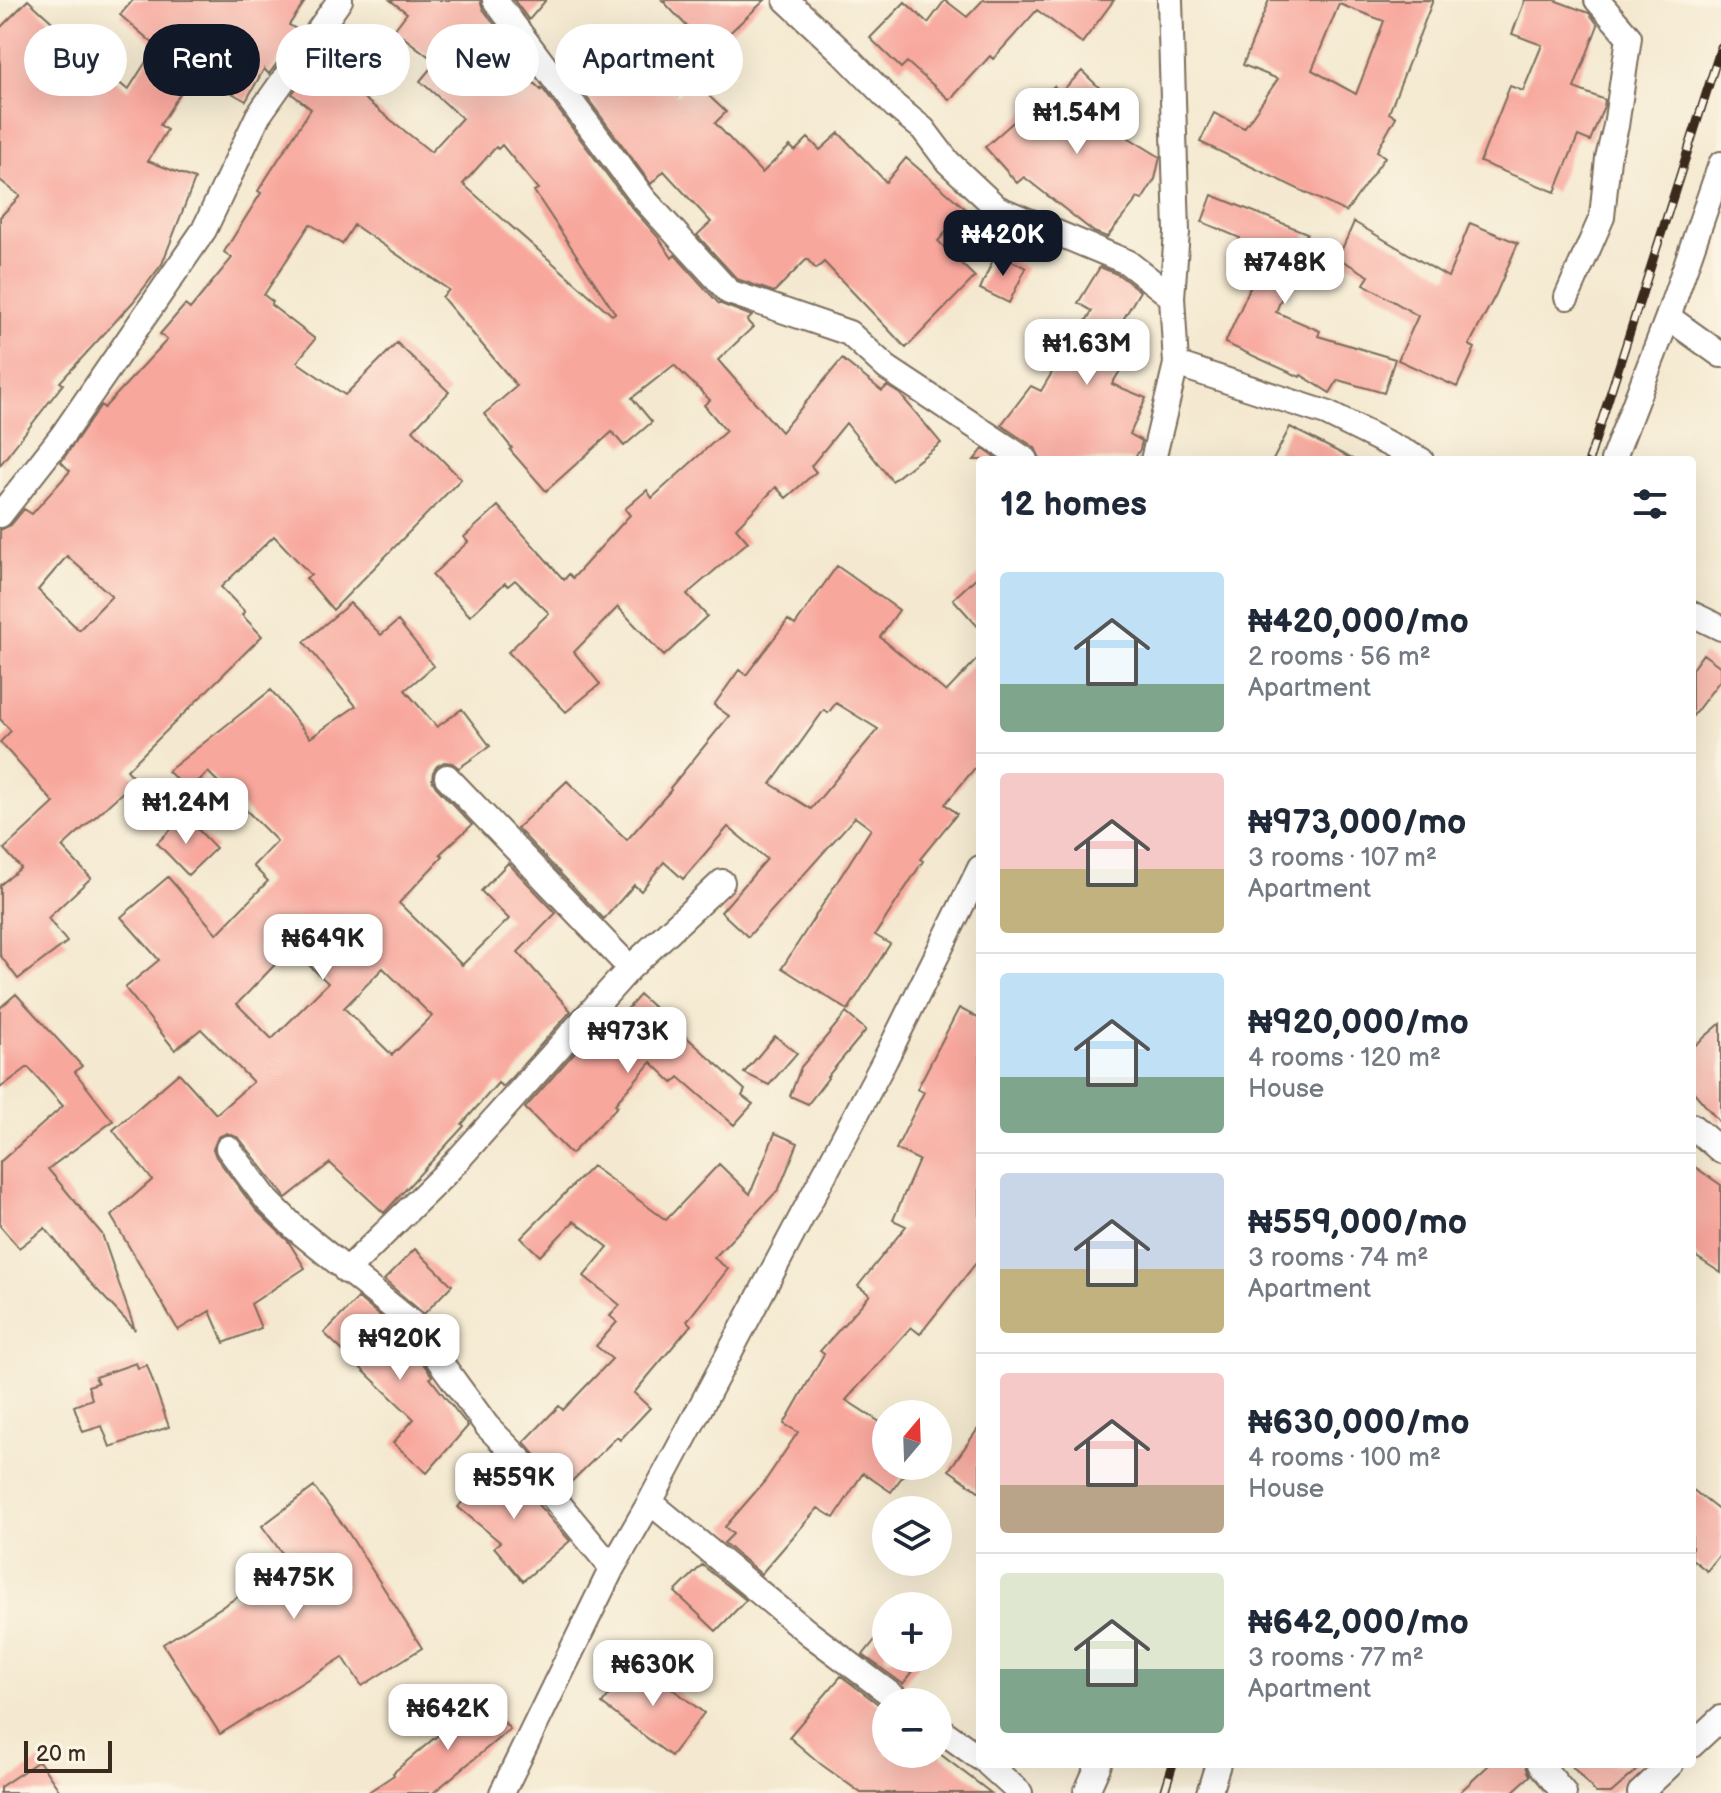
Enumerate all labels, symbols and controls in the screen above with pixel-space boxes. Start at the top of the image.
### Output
chip: Buy [24,24,127,96]
chip: Rent [143,24,260,96]
chip: Filters [276,24,410,96]
chip: New [426,24,539,96]
chip: Apartment [555,24,743,96]
pin: ₦1.54M [1012,88,1142,156]
text: ₦1.54M [1033,98,1121,129]
pin: ₦420K [947,210,1059,278]
text: ₦420K [961,220,1045,251]
pin: ₦748K [1229,238,1341,306]
text: ₦748K [1244,248,1326,279]
pin: ₦1.63M [1022,319,1152,387]
text: ₦1.63M [1043,329,1131,360]
icon: filters [1628,482,1672,526]
text: 12 homes [1000,484,1147,525]
text: ₦420,000/mo [1248,601,1469,642]
icon: home [1064,604,1160,700]
text: 2 rooms · 56 m² [1248,642,1431,673]
text: Apartment [1248,673,1371,704]
pin: ₦1.24M [121,778,251,846]
text: ₦1.24M [142,788,230,819]
text: ₦973,000/mo [1248,802,1467,843]
icon: home [1064,805,1160,901]
text: 3 rooms · 107 m² [1248,843,1437,874]
text: Apartment [1248,874,1371,905]
pin: ₦649K [267,914,379,982]
text: ₦649K [282,924,364,955]
text: ₦920,000/mo [1248,1002,1469,1043]
icon: home [1064,1005,1160,1101]
pin: ₦973K [572,1007,684,1075]
text: ₦973K [587,1017,669,1048]
text: 4 rooms · 120 m² [1248,1043,1441,1074]
text: House [1248,1074,1324,1105]
text: ₦559,000/mo [1248,1202,1467,1243]
icon: home [1064,1205,1160,1301]
text: 3 rooms · 74 m² [1248,1243,1428,1274]
text: Apartment [1248,1274,1371,1305]
pin: ₦920K [344,1314,456,1382]
text: ₦920K [359,1324,442,1355]
north arrow [872,1400,952,1480]
map controls [872,1400,952,1768]
text: ₦630,000/mo [1248,1402,1470,1443]
icon: home [1064,1405,1160,1501]
text: 4 rooms · 100 m² [1248,1443,1441,1474]
pin: ₦559K [458,1453,570,1521]
text: ₦559K [473,1463,555,1494]
text: House [1248,1474,1324,1505]
button: layers [872,1496,952,1576]
pin: ₦475K [238,1553,350,1621]
text: ₦475K [253,1563,335,1594]
button: + [872,1592,952,1672]
text: ₦642,000/mo [1248,1602,1469,1643]
icon: home [1064,1605,1160,1701]
pin: ₦630K [597,1640,709,1708]
text: 3 rooms · 77 m² [1248,1643,1424,1674]
text: ₦630K [611,1650,695,1681]
text: Apartment [1248,1674,1371,1705]
pin: ₦642K [392,1684,504,1752]
button: − [872,1688,952,1768]
text: ₦642K [406,1694,490,1725]
scale bar [24,1737,112,1773]
text: 20 m [36,1741,86,1768]

